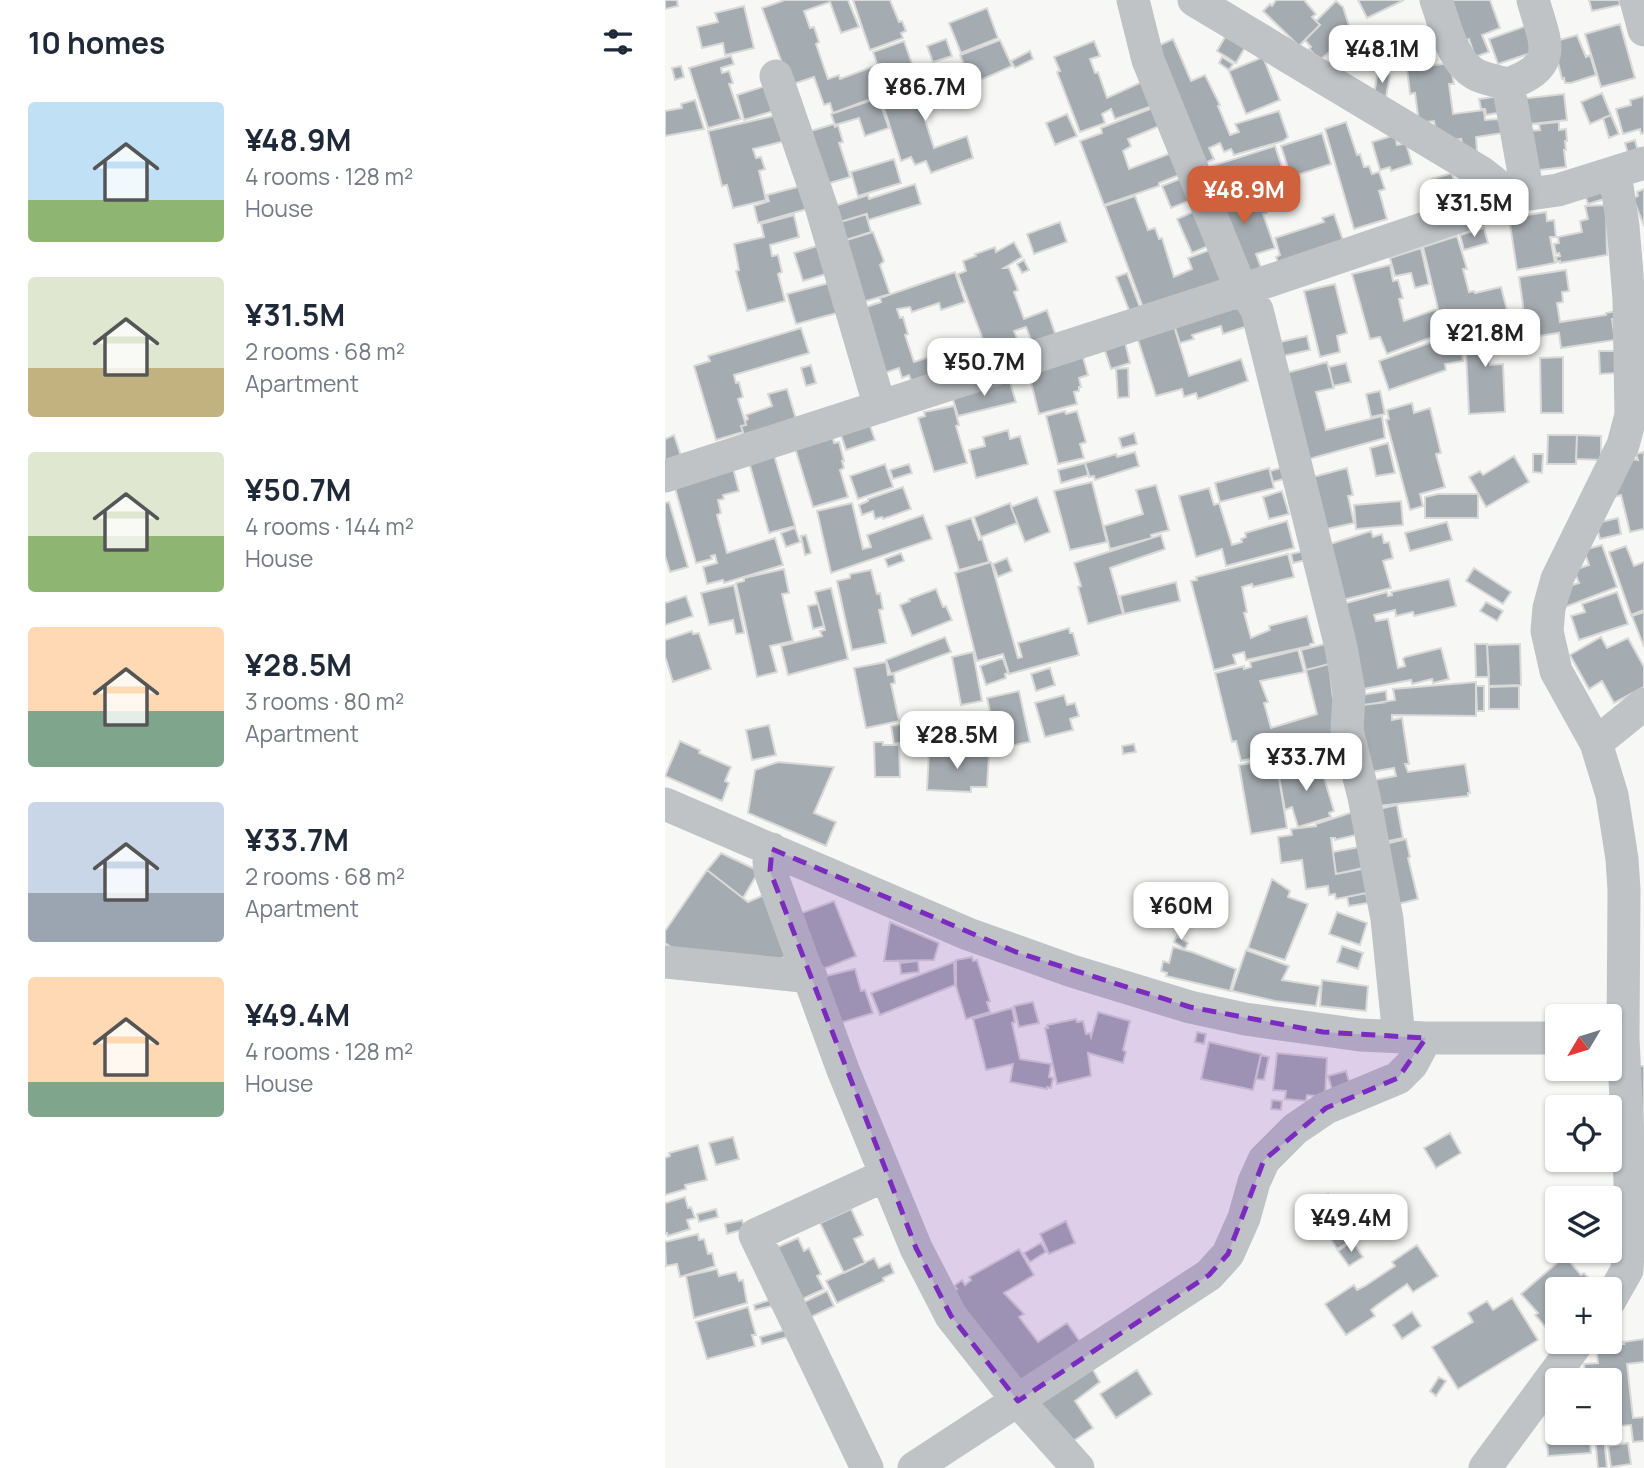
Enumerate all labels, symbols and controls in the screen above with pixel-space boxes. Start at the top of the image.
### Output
text: 10 homes [28,22,165,63]
icon: filters [599,23,637,61]
pin: ¥48.1M [1325,25,1439,85]
text: ¥48.1M [1345,32,1419,64]
pin: ¥86.7M [868,64,982,123]
text: ¥86.7M [884,70,966,102]
text: ¥48.9M [245,119,351,160]
icon: home [84,130,168,214]
text: 4 rooms · 128 m² [245,160,413,192]
pin: ¥48.9M [1187,166,1301,226]
text: ¥48.9M [1203,173,1285,205]
pin: ¥31.5M [1417,180,1531,239]
text: ¥31.5M [1436,186,1512,218]
text: House [245,192,314,224]
text: ¥31.5M [245,294,345,335]
icon: home [84,305,168,389]
pin: ¥21.8M [1428,310,1542,369]
text: ¥21.8M [1446,316,1524,348]
text: 2 rooms · 68 m² [245,335,405,367]
pin: ¥50.7M [927,338,1041,398]
text: ¥50.7M [943,345,1025,377]
text: Apartment [245,367,359,399]
text: ¥50.7M [245,469,351,510]
icon: home [84,480,168,564]
text: 4 rooms · 144 m² [245,510,414,542]
text: House [245,542,314,574]
text: ¥28.5M [245,644,352,685]
icon: home [84,655,168,739]
text: 3 rooms · 80 m² [245,685,404,717]
pin: ¥28.5M [900,712,1014,771]
text: Apartment [245,717,359,749]
text: ¥28.5M [916,718,998,750]
pin: ¥33.7M [1249,734,1363,793]
text: ¥33.7M [1266,740,1346,772]
text: ¥33.7M [245,819,349,860]
icon: home [84,830,168,914]
text: 2 rooms · 68 m² [245,860,405,892]
pin: ¥60M [1140,883,1222,942]
text: ¥60M [1149,889,1213,921]
text: Apartment [245,892,359,924]
text: ¥49.4M [245,994,350,1035]
north arrow [1545,1004,1622,1082]
map controls [1545,1004,1622,1445]
icon: home [84,1005,168,1089]
text: 4 rooms · 128 m² [245,1035,413,1067]
text: House [245,1067,314,1099]
button: locate [1545,1095,1622,1172]
button: layers [1545,1186,1622,1263]
pin: ¥49.4M [1294,1194,1408,1254]
text: ¥49.4M [1311,1201,1391,1233]
button: + [1545,1277,1622,1354]
button: − [1545,1368,1622,1445]

